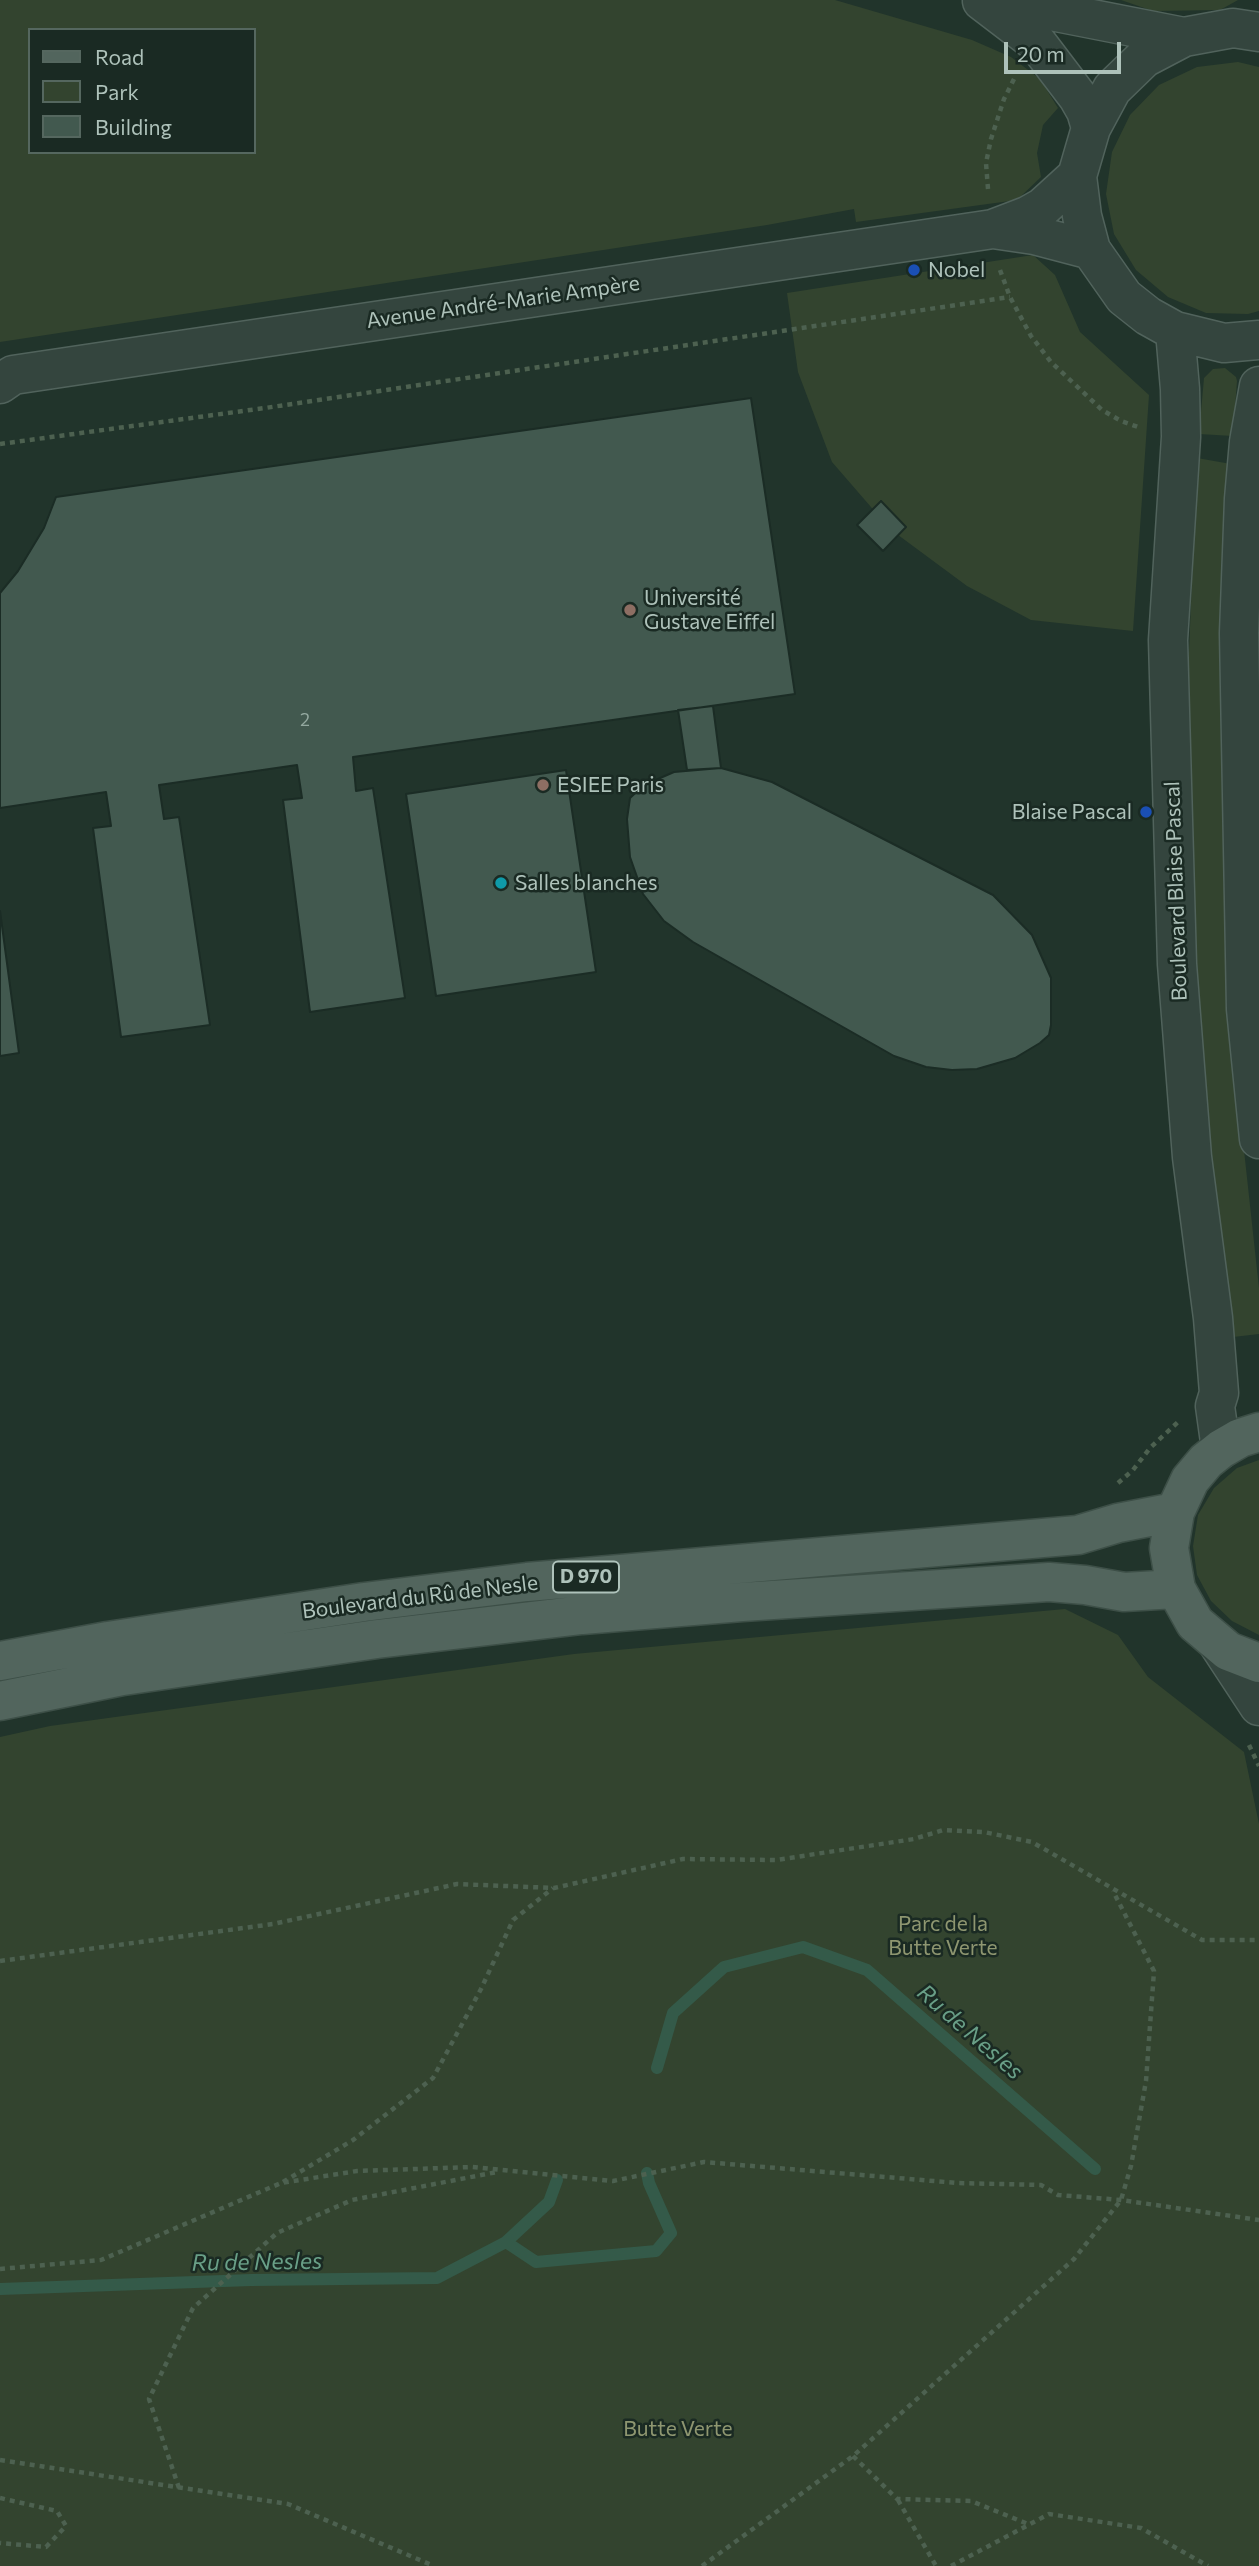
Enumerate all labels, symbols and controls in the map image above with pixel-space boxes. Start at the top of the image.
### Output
legend [28,28,256,154]
scale bar [1007,28,1124,72]
text: 20 m [1017,41,1065,66]
text: Road [95,44,144,69]
text: Park [95,79,139,104]
text: Building [95,114,172,139]
place label: Nobel [928,257,985,283]
marker: Nobel [906,262,922,278]
street label: Avenue André-Marie Ampère [365,270,641,334]
place label: Université Gustave Eiffel [644,585,775,635]
marker: Université Gustave Eiffel [622,602,638,618]
house number: 2 [300,709,310,731]
place label: ESIEE Paris [557,772,664,798]
marker: ESIEE Paris [535,777,551,793]
street label: Boulevard Blaise Pascal [1160,781,1192,1001]
place label: Blaise Pascal [1012,799,1132,825]
marker: Blaise Pascal [1138,804,1154,820]
place label: Salles blanches [515,870,657,896]
marker: Salles blanches [493,875,509,891]
road number: D 970 [553,1562,619,1592]
street label: Boulevard du Rû de Nesle [301,1570,539,1624]
park label: Parc de la Butte Verte [888,1911,998,1961]
water label: Ru de Nesles [912,1979,1028,2085]
water label: Ru de Nesles [191,2247,323,2277]
park label: Butte Verte [623,2416,733,2442]

